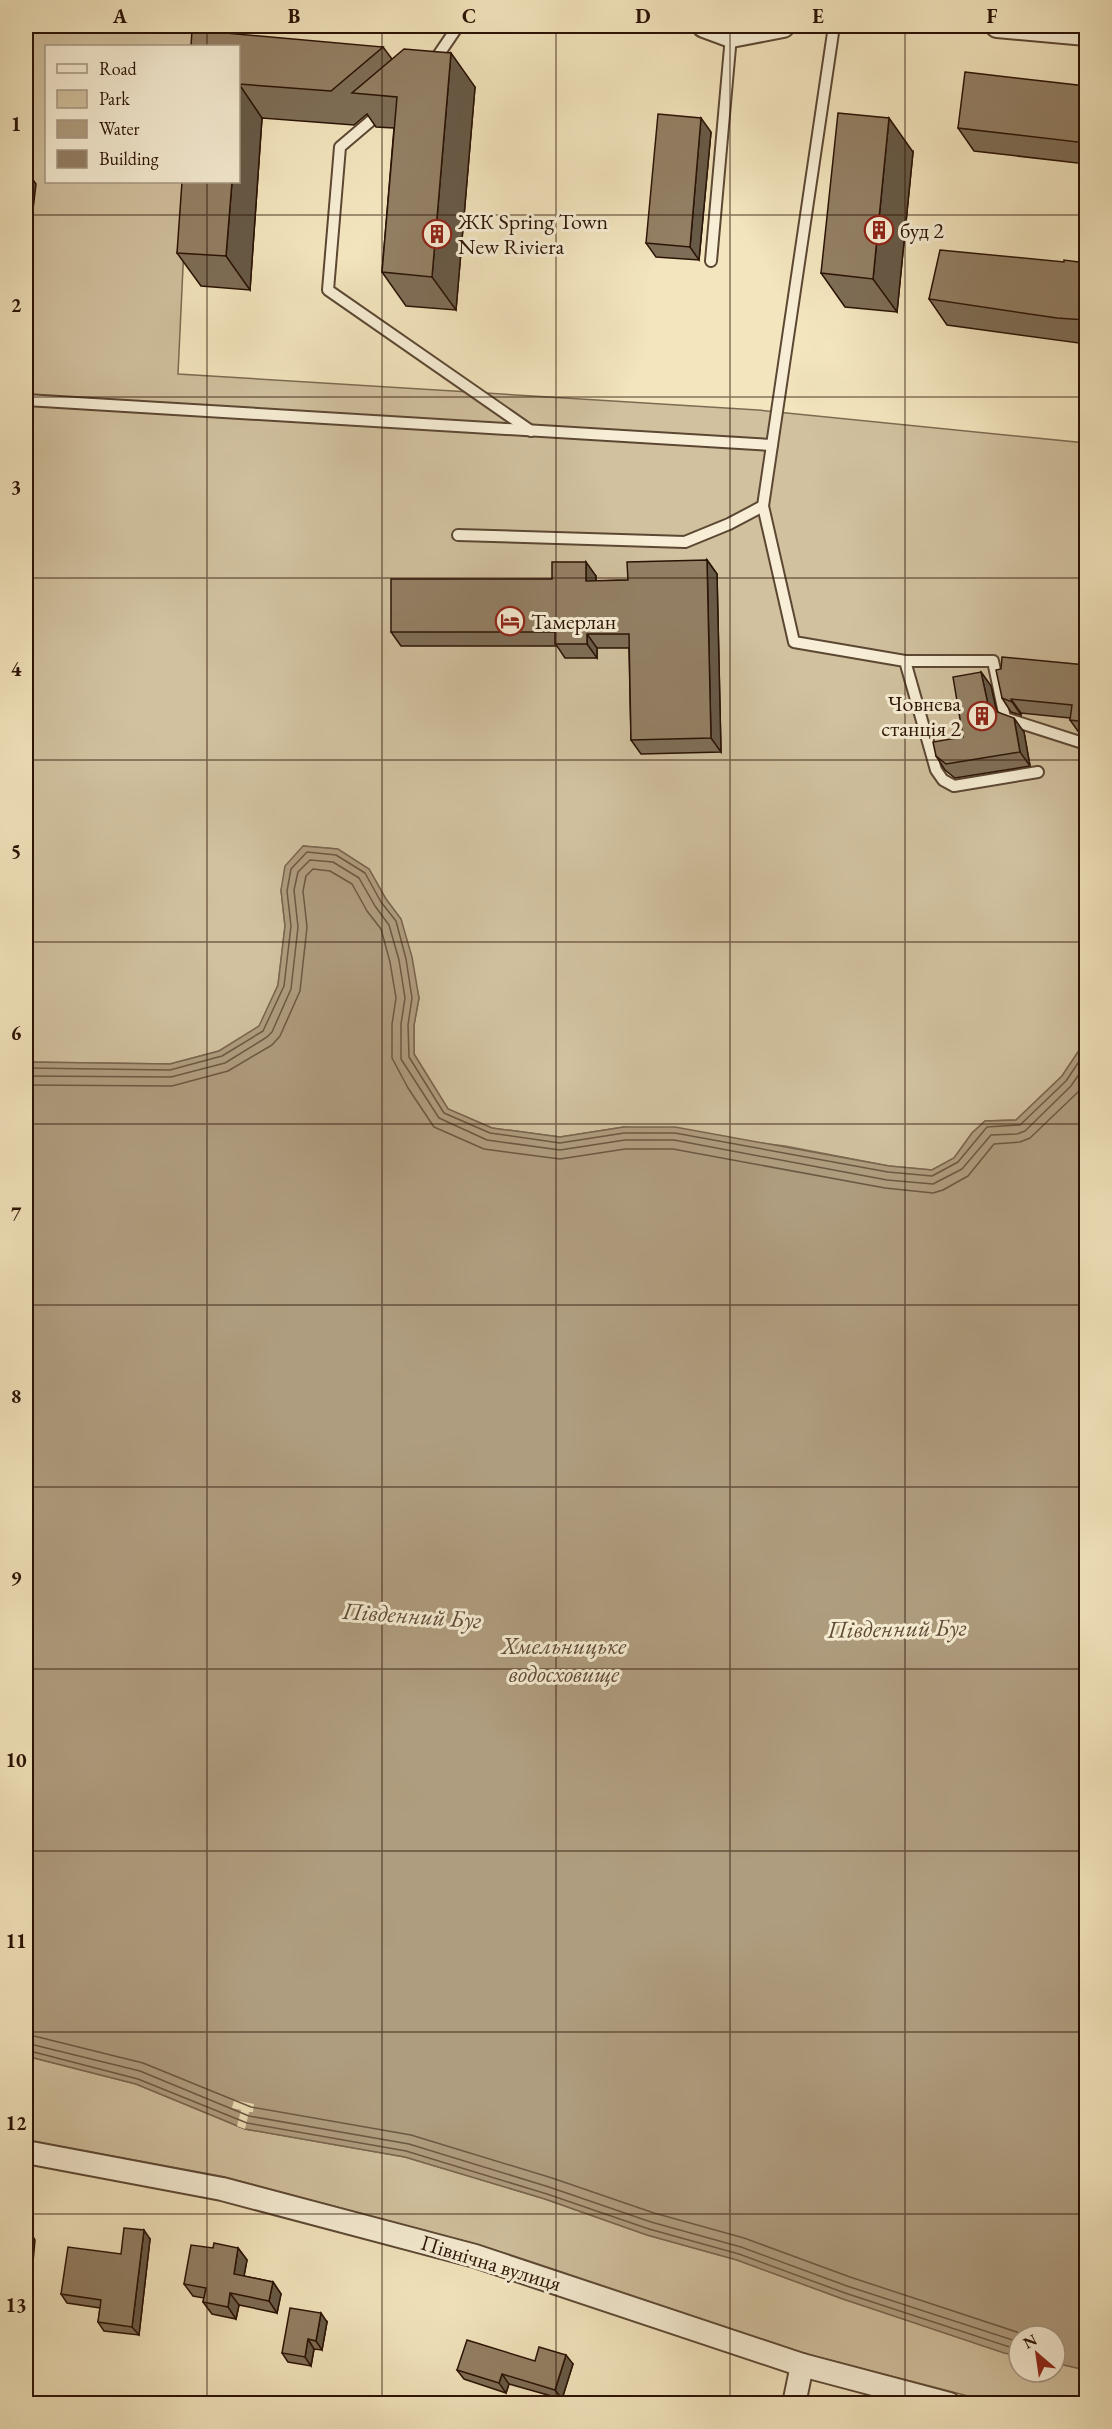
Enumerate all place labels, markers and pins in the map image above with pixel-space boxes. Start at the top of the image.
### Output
place label: ЖК Spring Town New Riviera [457,207,609,261]
building icon: буд 2 [863,214,895,246]
place label: буд 2 [900,216,944,245]
building icon: ЖК Spring Town New Riviera [421,218,453,250]
hotel icon: Тамерлан [494,605,526,637]
place label: Тамерлан [531,607,616,636]
place label: Човнева станція 2 [881,689,961,743]
building icon: Човнева станція 2 [966,700,998,732]

